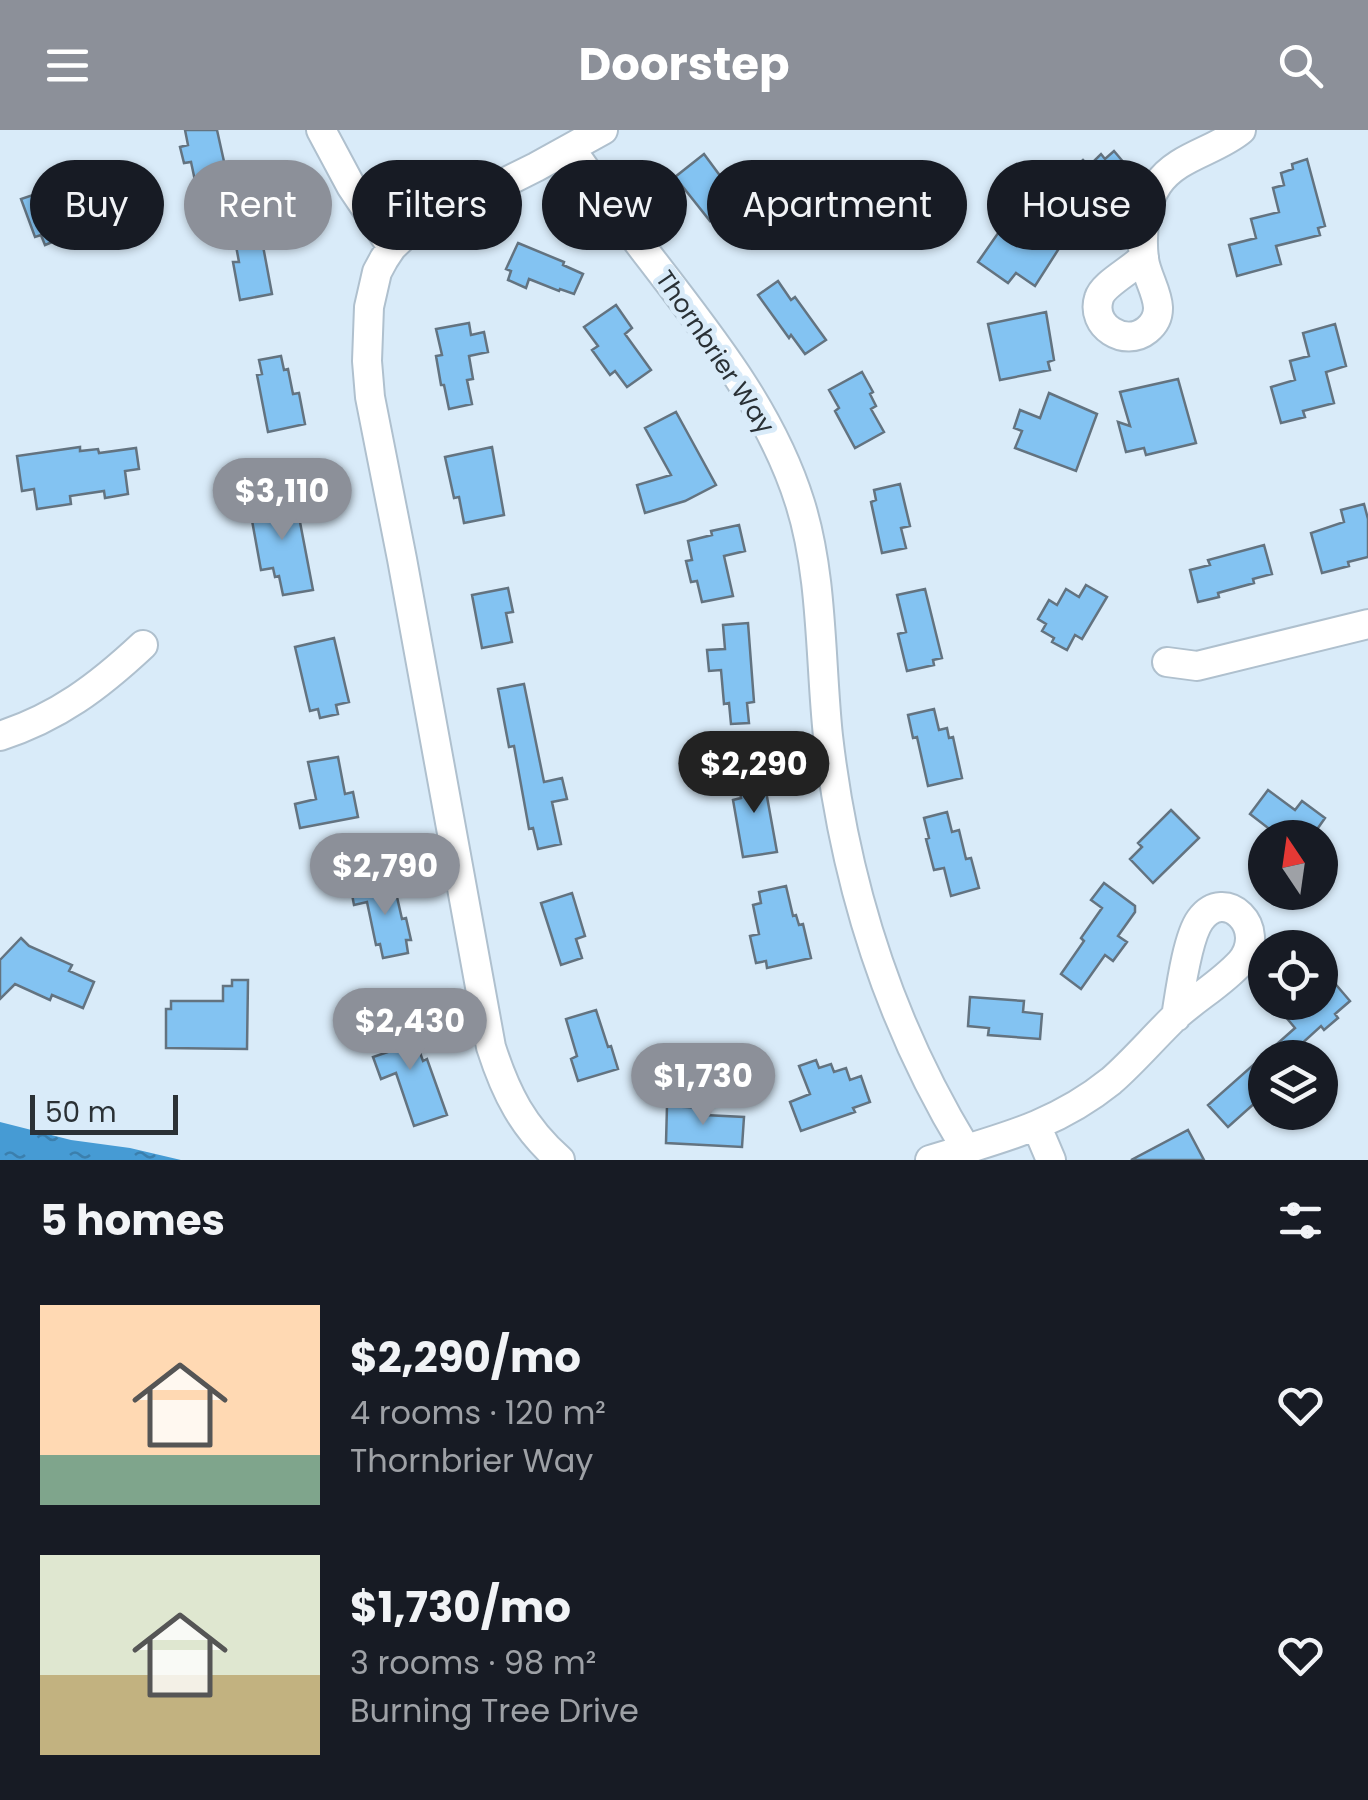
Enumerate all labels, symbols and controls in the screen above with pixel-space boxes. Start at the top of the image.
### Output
text: Doorstep [579,33,789,96]
icon: menu [40,38,95,93]
icon: search [1273,38,1328,93]
chip: Buy [30,160,164,250]
chip: Rent [184,160,332,250]
chip: Filters [352,160,522,250]
chip: New [542,160,687,250]
chip: Apartment [707,160,967,250]
chip: House [987,160,1166,250]
street label: Thornbrier Way [647,263,783,441]
pin: $3,110 [201,458,363,543]
text: $3,110 [235,468,329,513]
pin: $2,290 [673,731,835,816]
text: $2,290 [700,741,808,786]
north arrow [1248,820,1338,910]
map controls [1248,820,1338,1130]
pin: $2,790 [304,833,466,918]
text: $2,790 [332,843,438,888]
button: locate [1248,930,1338,1020]
pin: $2,430 [329,988,491,1073]
text: $2,430 [355,998,465,1043]
button: layers [1248,1040,1338,1130]
pin: $1,730 [622,1043,784,1128]
text: $1,730 [653,1053,753,1098]
scale bar [30,1090,178,1134]
text: 50 m [45,1093,116,1132]
text: 5 homes [40,1191,225,1250]
icon: filters [1273,1193,1328,1248]
text: $2,290/mo [350,1328,581,1387]
icon: home [120,1345,240,1465]
icon: heart [1273,1378,1328,1433]
text: 4 rooms · 120 m² [350,1390,606,1435]
text: Thornbrier Way [350,1438,593,1483]
text: $1,730/mo [350,1578,571,1637]
icon: home [120,1595,240,1715]
icon: heart [1273,1628,1328,1683]
text: 3 rooms · 98 m² [350,1640,596,1685]
text: Burning Tree Drive [350,1688,639,1733]

